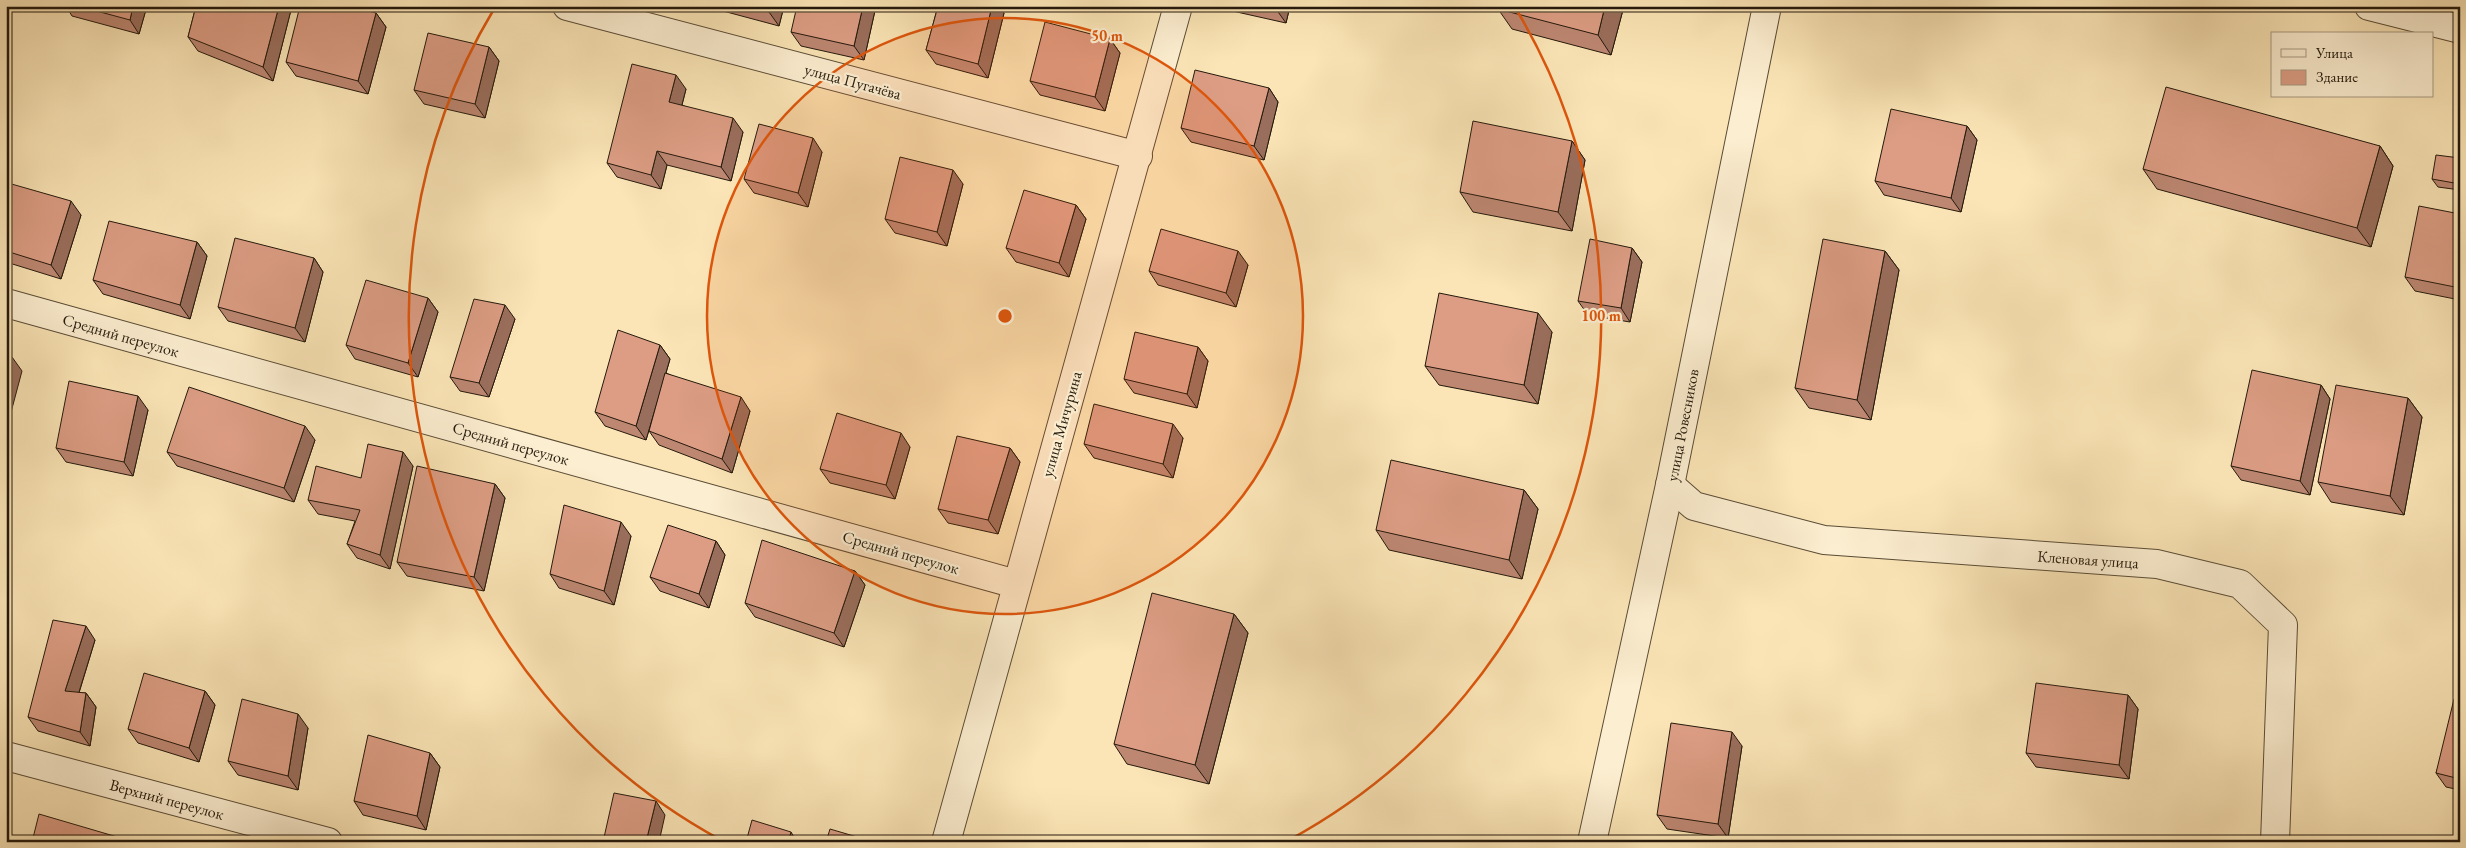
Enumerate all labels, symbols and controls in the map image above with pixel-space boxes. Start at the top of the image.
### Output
text: 50 m [1091,26,1123,45]
legend [2271,32,2434,98]
text: Улица [2315,43,2353,62]
street label: улица Пугачёва [802,59,904,105]
text: Здание [2316,67,2358,86]
text: 100 m [1581,306,1621,325]
centre of rings [996,307,1014,325]
street label: Средний переулок [60,309,182,362]
street label: улица Ровесников [1661,367,1704,483]
street label: улица Мичурина [1036,368,1087,479]
street label: Средний переулок [450,417,572,470]
street label: Средний переулок [840,526,962,579]
street label: Кленовая улица [2037,545,2140,574]
street label: Верхний переулок [107,774,227,825]

